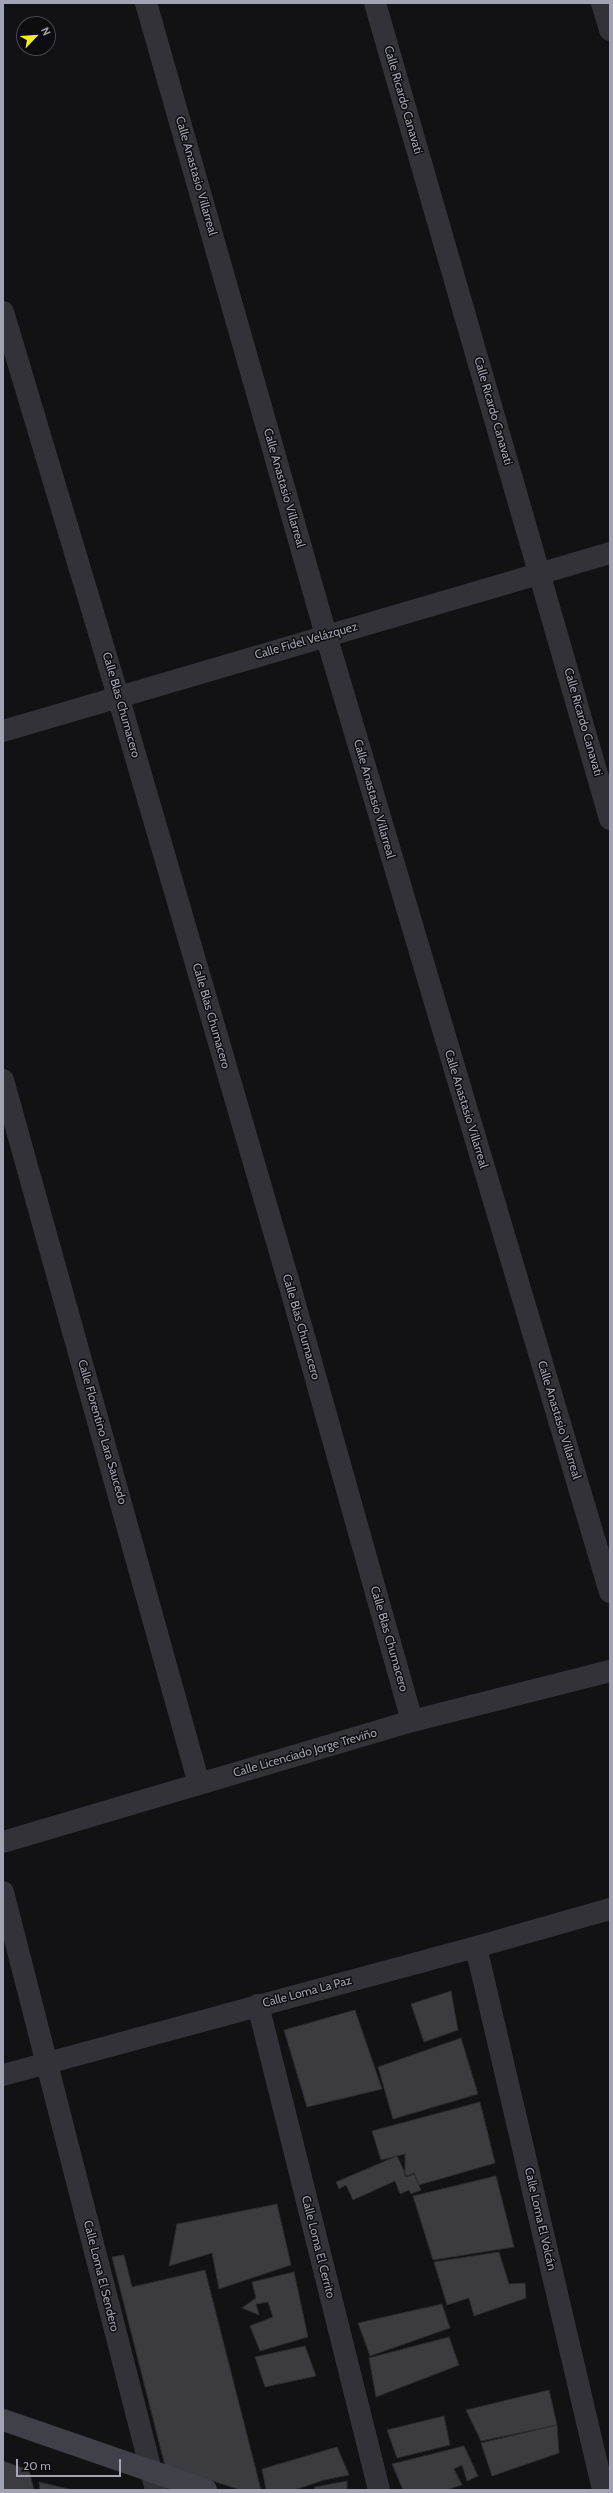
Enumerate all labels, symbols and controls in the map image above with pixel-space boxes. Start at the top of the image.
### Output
north arrow [16,16,56,56]
text: N [38,25,54,38]
street label: Calle Ricardo Canavati [381,44,425,156]
street label: Calle Anastasio Villarreal [172,115,220,237]
street label: Calle Ricardo Canavati [471,355,515,467]
street label: Calle Anastasio Villarreal [260,427,308,549]
street label: Calle Fidel Velázquez [253,619,359,663]
street label: Calle Blas Chumacero [99,651,143,759]
street label: Calle Ricardo Canavati [561,666,605,778]
street label: Calle Anastasio Villarreal [350,738,398,860]
street label: Calle Blas Chumacero [189,962,233,1070]
street label: Calle Anastasio Villarreal [441,1048,491,1170]
street label: Calle Blas Chumacero [279,1273,323,1381]
street label: Calle Florentino Lara Saucedo [74,1358,130,1506]
street label: Calle Anastasio Villarreal [534,1359,584,1481]
street label: Calle Blas Chumacero [367,1585,411,1693]
street label: Calle Licenciado Jorge Treviño [231,1726,379,1780]
street label: Calle Loma La Paz [261,1973,353,2011]
street label: Calle Loma El Volcán [521,2166,559,2272]
street label: Calle Loma El Cerrito [298,2194,338,2300]
street label: Calle Loma El Sendero [80,2219,122,2333]
scale bar [18,2451,123,2477]
text: 20 m [23,2458,51,2473]

